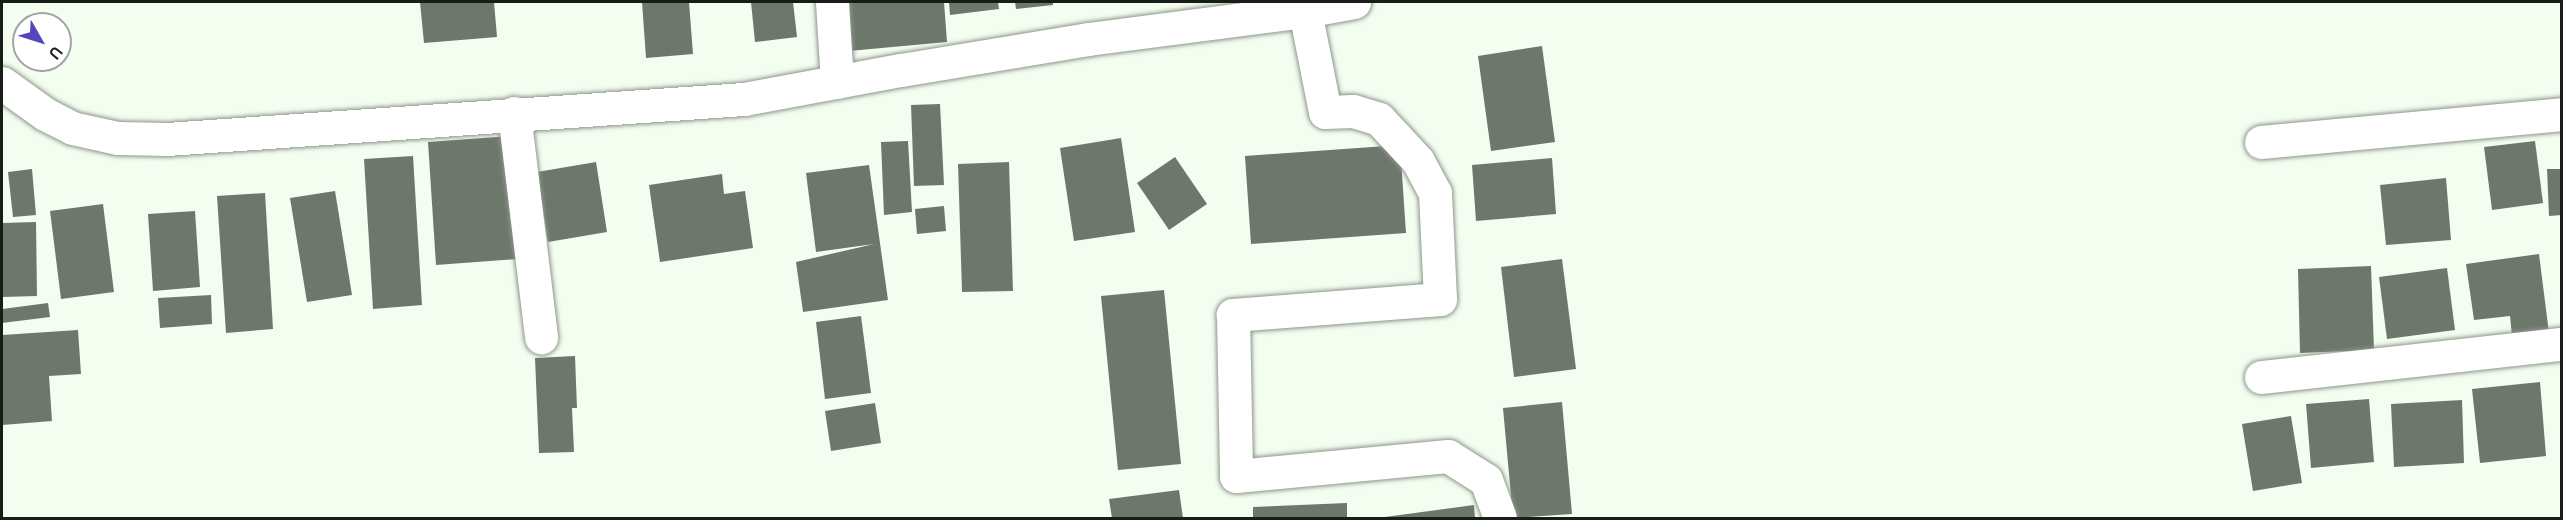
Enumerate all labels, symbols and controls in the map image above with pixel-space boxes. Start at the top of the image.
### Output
north arrow [12,12,72,72]
text: U [43,41,66,63]

